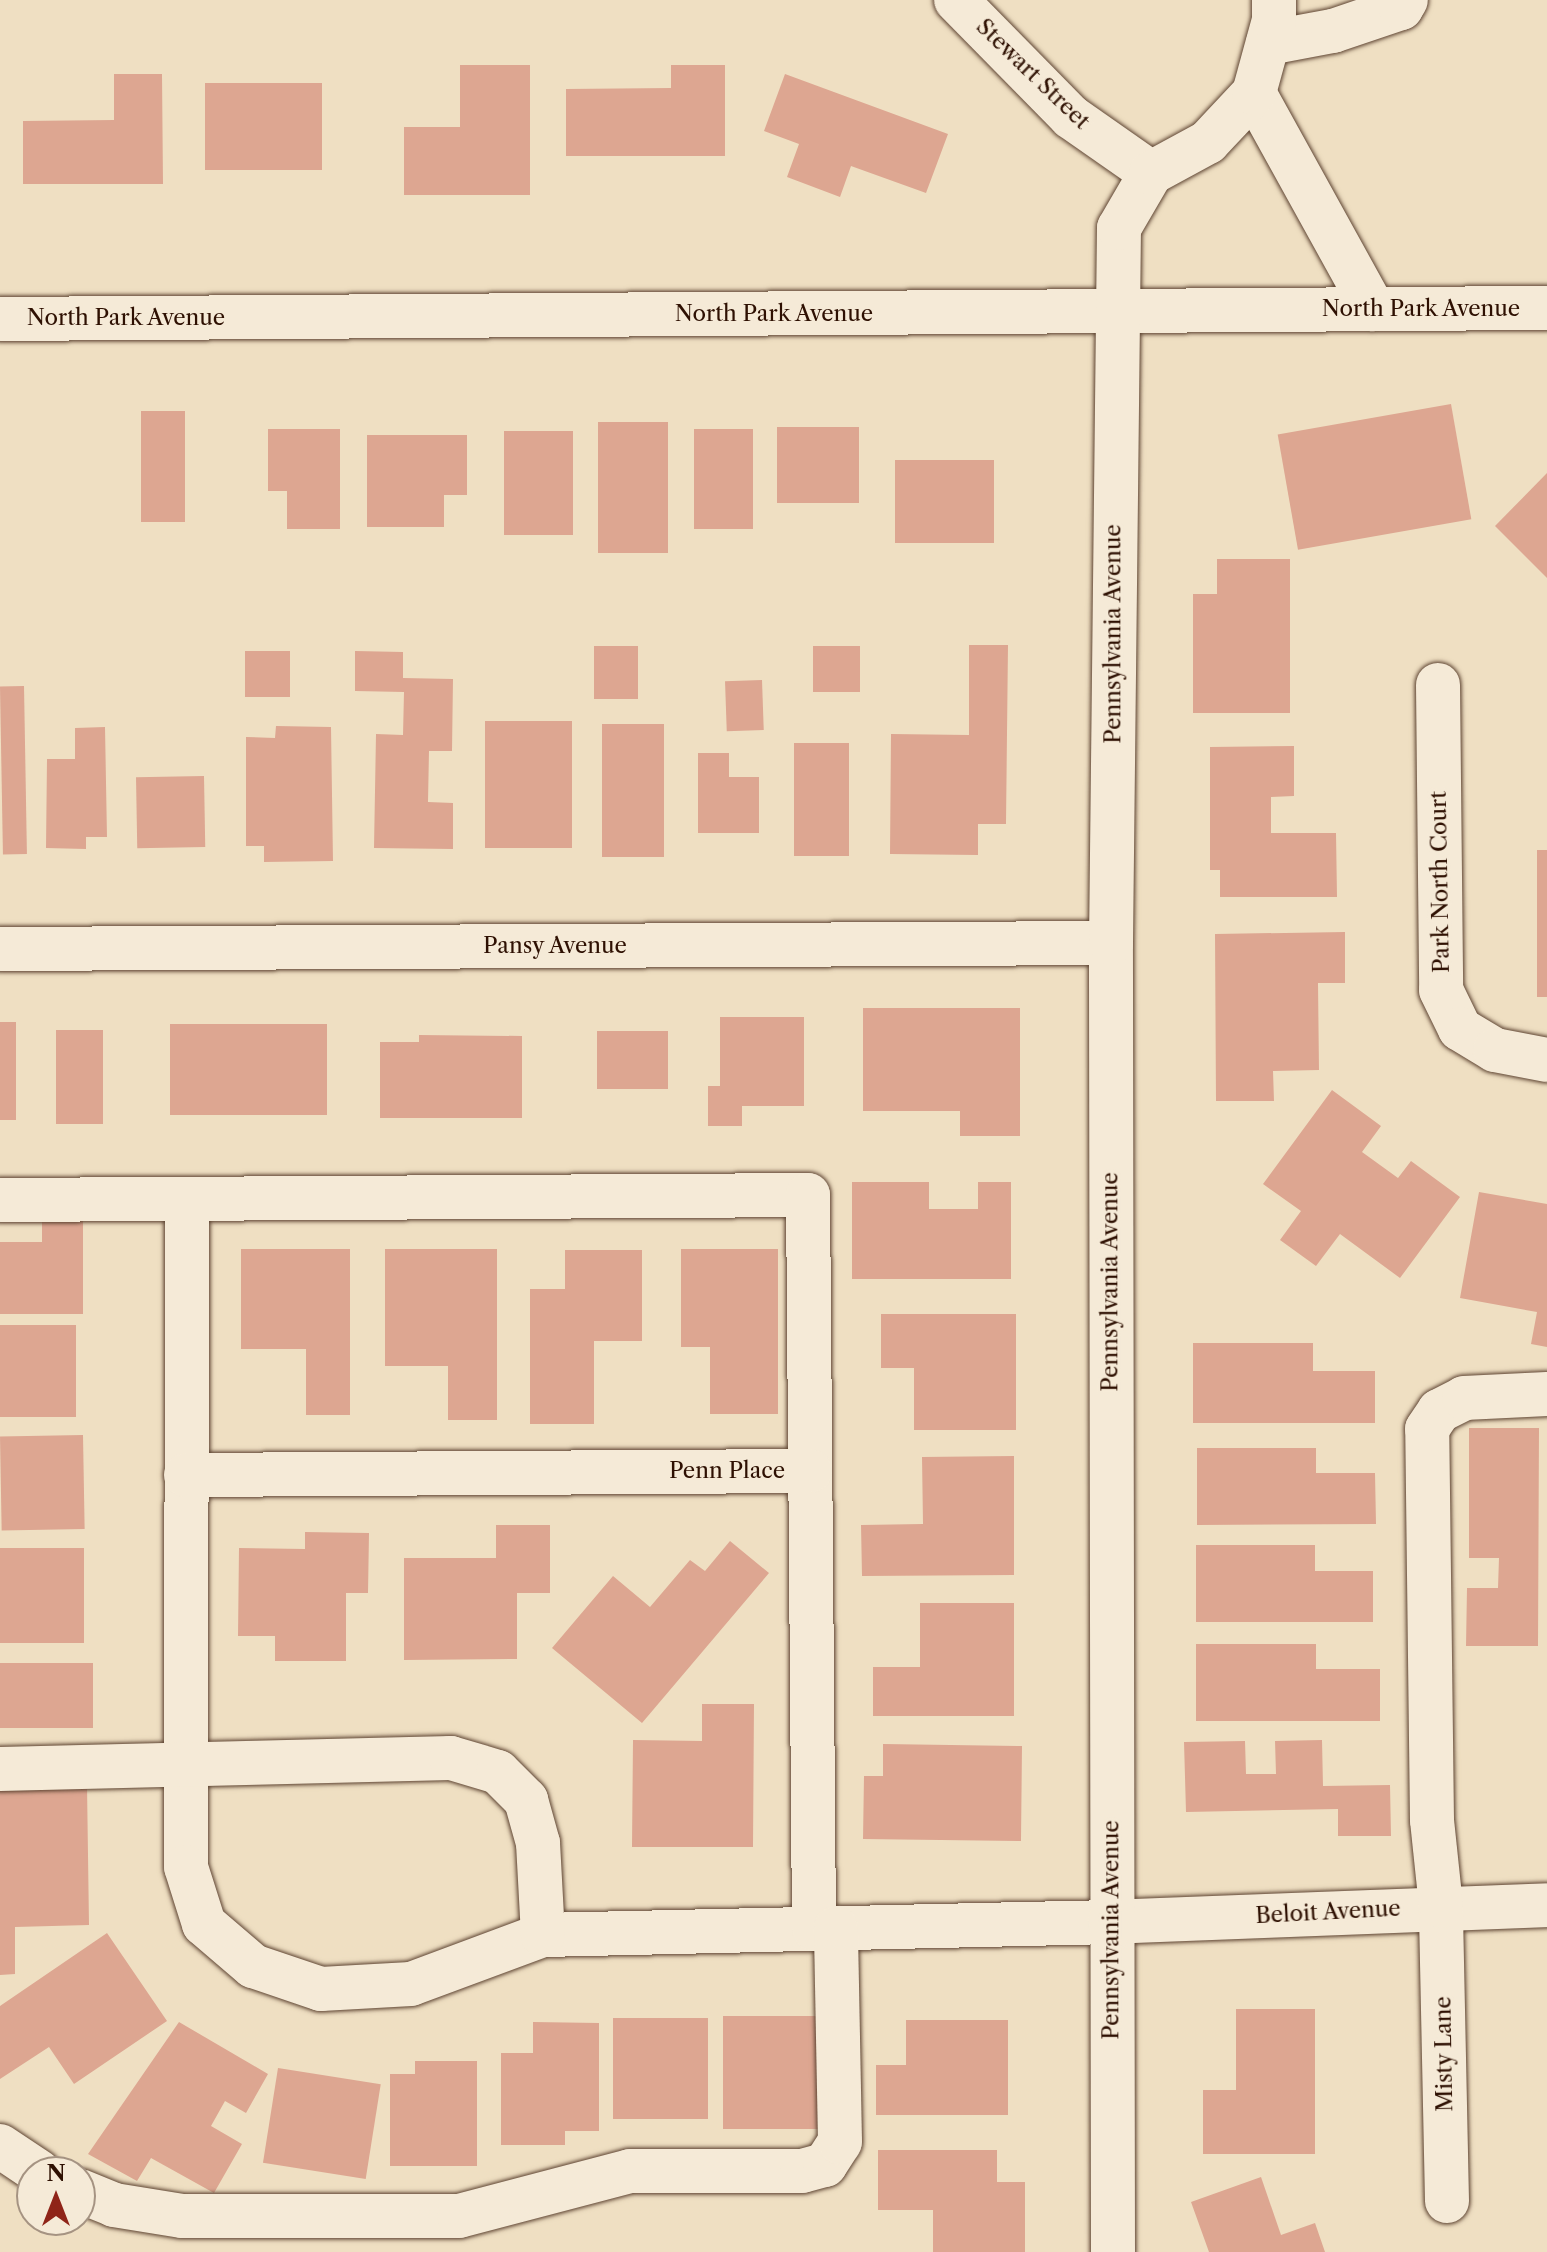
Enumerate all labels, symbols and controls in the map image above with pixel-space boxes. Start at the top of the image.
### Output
street label: Stewart Street [971,13,1095,135]
street label: North Park Avenue [1321,296,1521,322]
street label: North Park Avenue [674,301,874,327]
street label: North Park Avenue [26,305,226,331]
street label: Pennsylvania Avenue [1100,524,1126,744]
street label: Park North Court [1425,791,1455,973]
street label: Pansy Avenue [482,933,628,959]
street label: Pennsylvania Avenue [1097,1172,1123,1392]
street label: Penn Place [669,1458,785,1484]
street label: Pennsylvania Avenue [1098,1820,1124,2040]
street label: Beloit Avenue [1254,1895,1402,1929]
street label: Misty Lane [1430,1996,1458,2112]
north arrow [16,2156,96,2236]
text: N [46,2160,66,2187]

